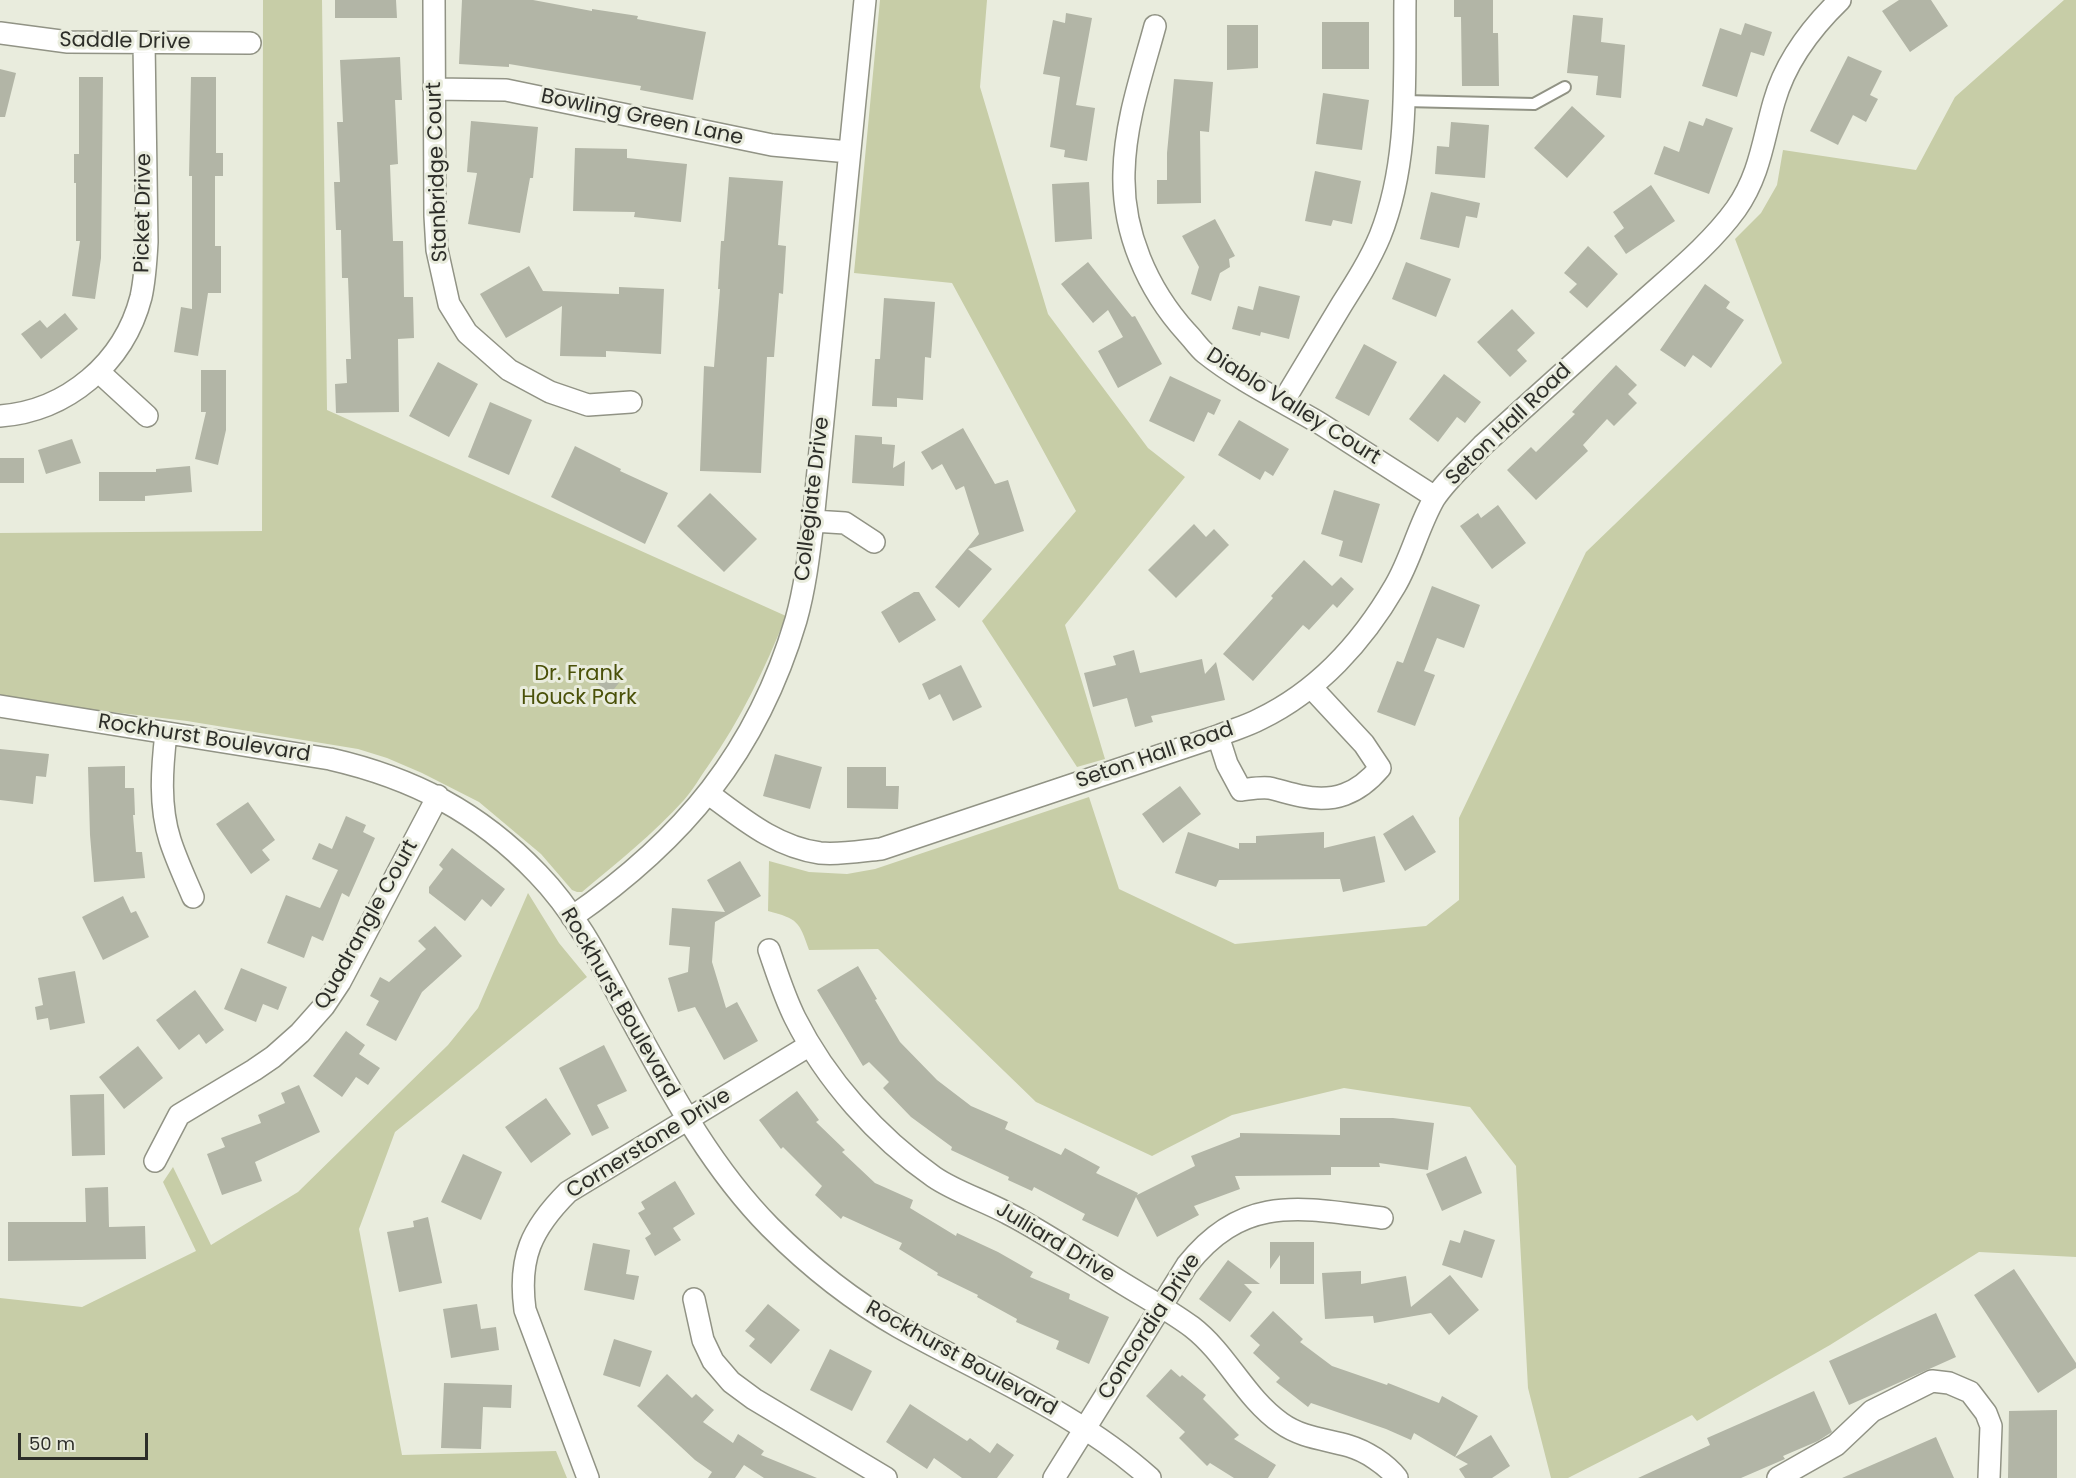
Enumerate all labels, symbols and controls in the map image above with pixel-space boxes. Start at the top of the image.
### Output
street label: Saddle Drive [59,28,191,56]
street label: Stanbridge Court [422,81,454,263]
street label: Bowling Green Lane [539,84,745,152]
street label: Picket Drive [130,153,158,273]
street label: Diablo Valley Court [1201,343,1385,471]
street label: Seton Hall Road [1441,359,1577,491]
street label: Collegiate Drive [790,415,836,583]
park label: Dr. Frank Houck Park [521,662,637,712]
street label: Rockhurst Boulevard [96,710,312,768]
street label: Seton Hall Road [1073,717,1237,795]
street label: Quadrangle Court [310,836,424,1014]
street label: Rockhurst Boulevard [554,904,684,1102]
street label: Cornerstone Drive [562,1083,736,1205]
street label: Julliard Drive [991,1198,1119,1288]
street label: Concordia Drive [1093,1249,1207,1405]
street label: Rockhurst Boulevard [861,1296,1061,1422]
scale bar [21,1421,152,1459]
text: 50 m [29,1431,75,1456]

